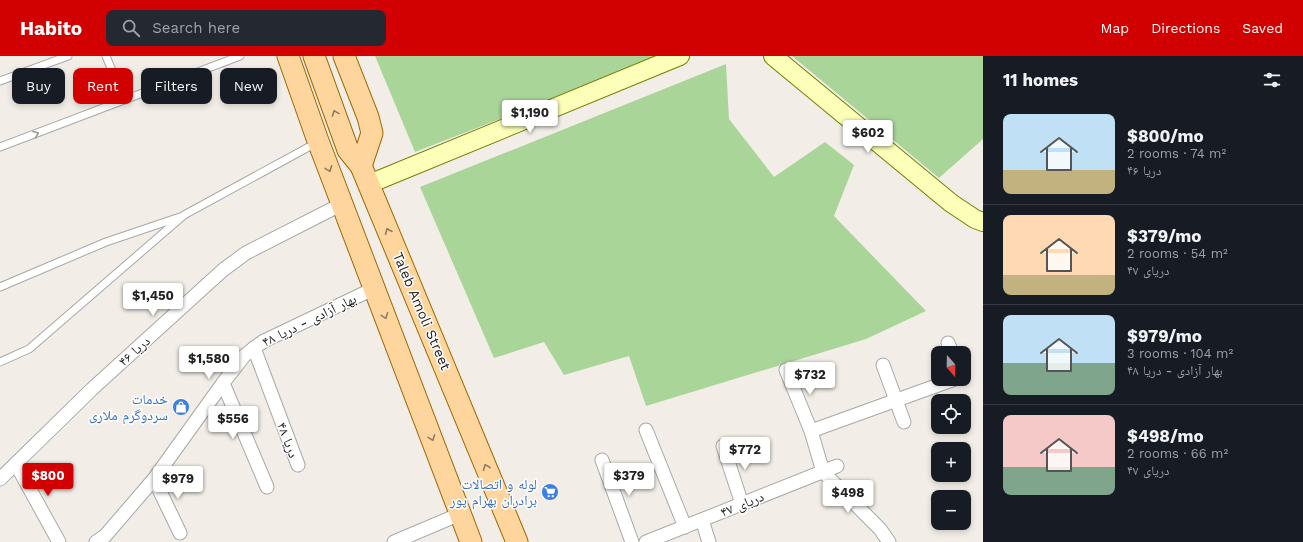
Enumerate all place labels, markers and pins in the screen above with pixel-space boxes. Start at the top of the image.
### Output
pin: $1,190 [497,100,563,134]
pin: $602 [844,120,892,154]
pin: $1,450 [120,283,186,317]
pin: $1,580 [176,346,242,380]
pin: $732 [786,362,834,396]
place label: خدمات سردوگرم ملاری [89,391,168,425]
shop icon: خدمات سردوگرم ملاری [171,397,191,417]
pin: $556 [209,406,257,440]
pin: $772 [721,437,769,471]
pin: $800 [24,463,72,497]
pin: $379 [605,463,653,497]
pin: $979 [154,466,202,500]
place label: لوله و اتصالات برادران بهرام پور [449,476,537,510]
pin: $498 [824,480,872,514]
supermarket icon: لوله و اتصالات برادران بهرام پور [540,482,560,502]

